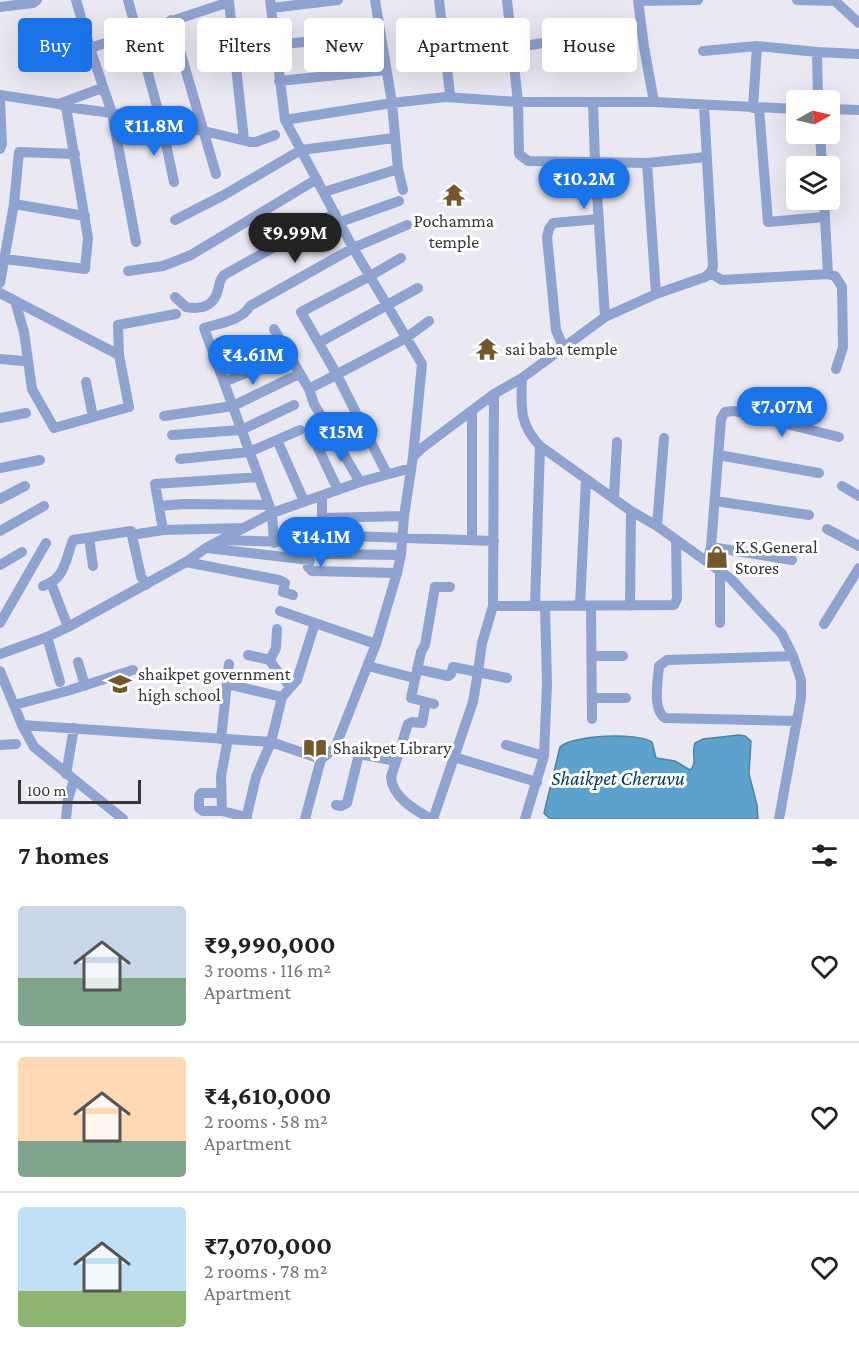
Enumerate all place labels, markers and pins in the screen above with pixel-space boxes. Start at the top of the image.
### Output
pin: ₹11.8M [105,106,203,157]
pin: ₹10.2M [535,159,633,210]
temple icon: Pochamma temple [441,182,467,208]
place label: Pochamma temple [414,211,494,252]
pin: ₹9.99M [246,213,344,264]
pin: ₹4.61M [204,335,302,386]
temple icon: sai baba temple [474,336,500,362]
place label: sai baba temple [505,339,617,359]
pin: ₹7.07M [733,387,831,438]
pin: ₹15M [305,412,377,463]
pin: ₹14.1M [272,517,370,568]
place label: K.S.General Stores [735,537,818,578]
shop icon: K.S.General Stores [704,544,730,570]
place label: shaikpet government high school [138,664,292,705]
school or university icon: shaikpet government high school [107,671,133,697]
library icon: Shaikpet Library [302,735,328,761]
place label: Shaikpet Library [333,738,452,758]

